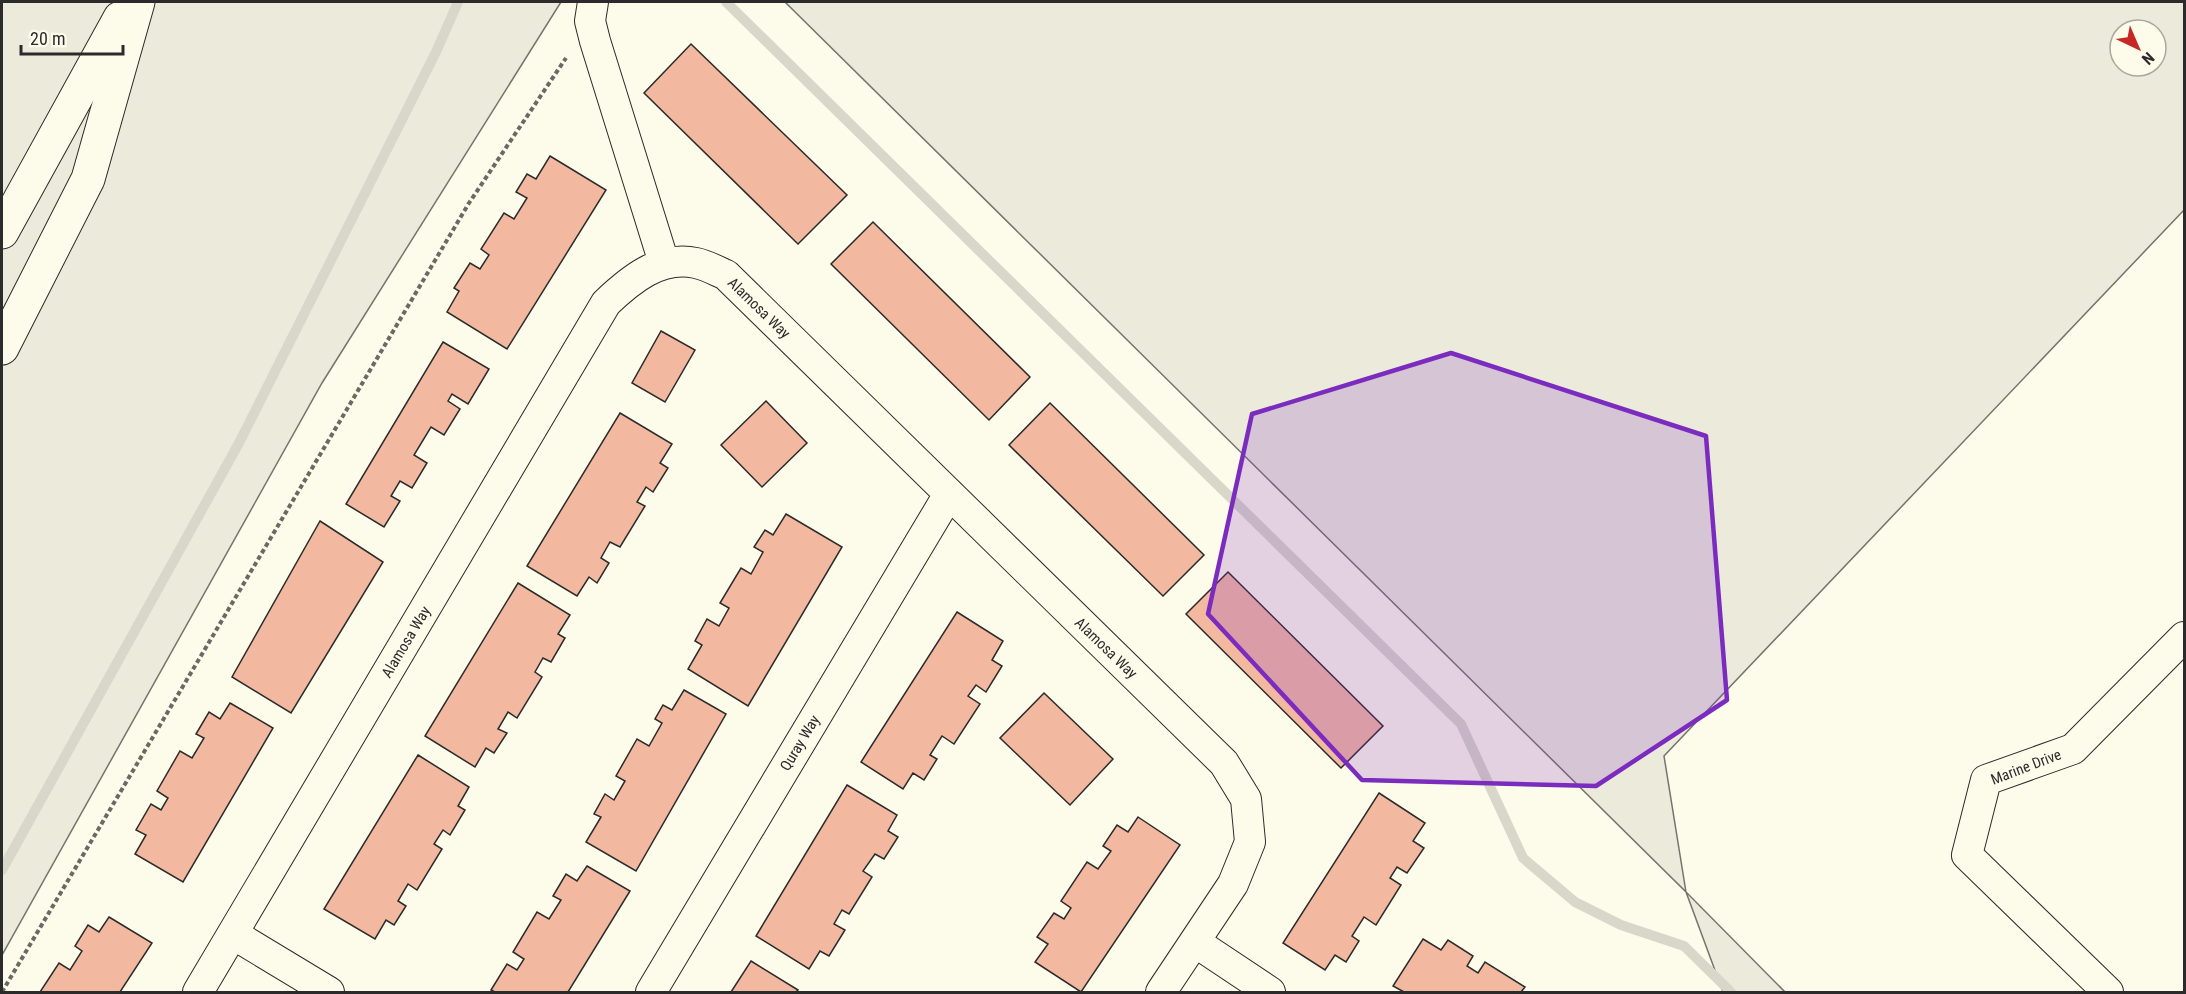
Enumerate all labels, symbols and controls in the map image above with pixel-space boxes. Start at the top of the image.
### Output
scale bar [21,18,123,56]
north arrow [2108,18,2168,78]
text: 20 m [30,28,65,49]
text: N [2138,48,2158,69]
street label: Alamosa Way [724,274,794,342]
street label: Alamosa Way [378,603,434,681]
street label: Alamosa Way [1071,614,1141,682]
street label: Quray Way [776,712,824,774]
street label: Marine Drive [1988,745,2064,789]

